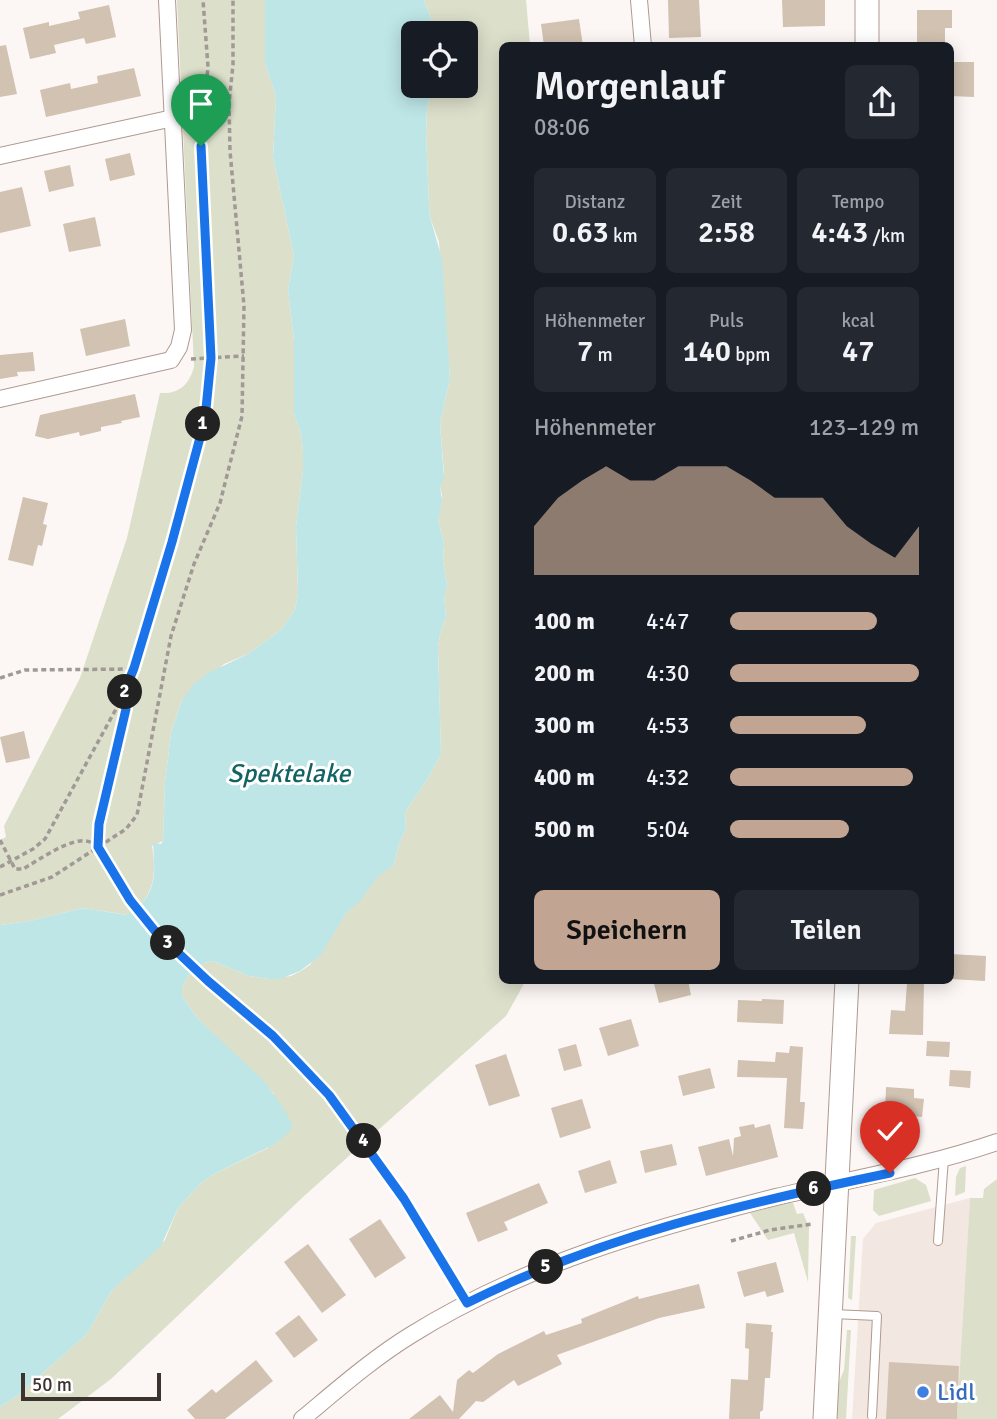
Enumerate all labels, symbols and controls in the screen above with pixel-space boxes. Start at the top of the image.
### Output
map controls [401,21,478,98]
button: locate [401,21,478,98]
text: Morgenlauf [534,63,724,110]
button: share [845,65,919,139]
pin [171,74,231,146]
icon: arrive [182,85,220,123]
text: 08:06 [534,113,590,142]
text: Distanz [564,190,625,214]
text: Zeit [711,190,742,214]
text: Tempo [832,190,884,214]
text: 0.63 [552,214,609,251]
text: 2:58 [698,214,755,251]
text: 4:43 [811,214,868,251]
text: km [609,224,638,248]
text: /km [868,224,905,248]
text: Höhenmeter [545,309,645,333]
text: Puls [709,309,744,333]
text: kcal [841,309,875,333]
text: 7 [577,333,593,370]
text: 140 [682,333,731,370]
text: 47 [842,333,874,370]
text: m [593,343,613,367]
text: bpm [731,343,771,367]
pin: 1 [186,406,220,442]
text: 1 [197,411,208,435]
text: Höhenmeter [534,413,656,442]
text: 123–129 m [809,413,919,442]
text: 100 m [534,607,595,636]
text: 4:47 [646,607,689,636]
text: 200 m [534,659,595,688]
text: 4:30 [646,659,689,688]
pin: 2 [108,674,142,710]
text: 2 [119,679,130,703]
text: 300 m [534,711,595,740]
text: 4:53 [646,711,689,740]
water label: Spektelake [228,758,352,790]
text: 400 m [534,763,595,792]
text: 4:32 [646,763,689,792]
text: 500 m [534,815,595,844]
text: 5:04 [646,815,689,844]
button: Speichern [534,890,720,970]
button: Teilen [734,890,919,970]
pin: 3 [150,926,186,960]
text: 3 [162,930,173,954]
pin [860,1101,920,1173]
icon: check [871,1112,909,1150]
pin: 4 [346,1124,382,1158]
text: 4 [358,1128,369,1152]
pin: 6 [796,1172,832,1206]
text: 6 [808,1176,819,1200]
pin: 5 [528,1250,564,1284]
text: 5 [540,1254,551,1278]
scale bar [21,1370,161,1402]
text: 50 m [32,1373,72,1397]
place label: Lidl [937,1377,975,1407]
marker: Lidl [915,1384,931,1400]

